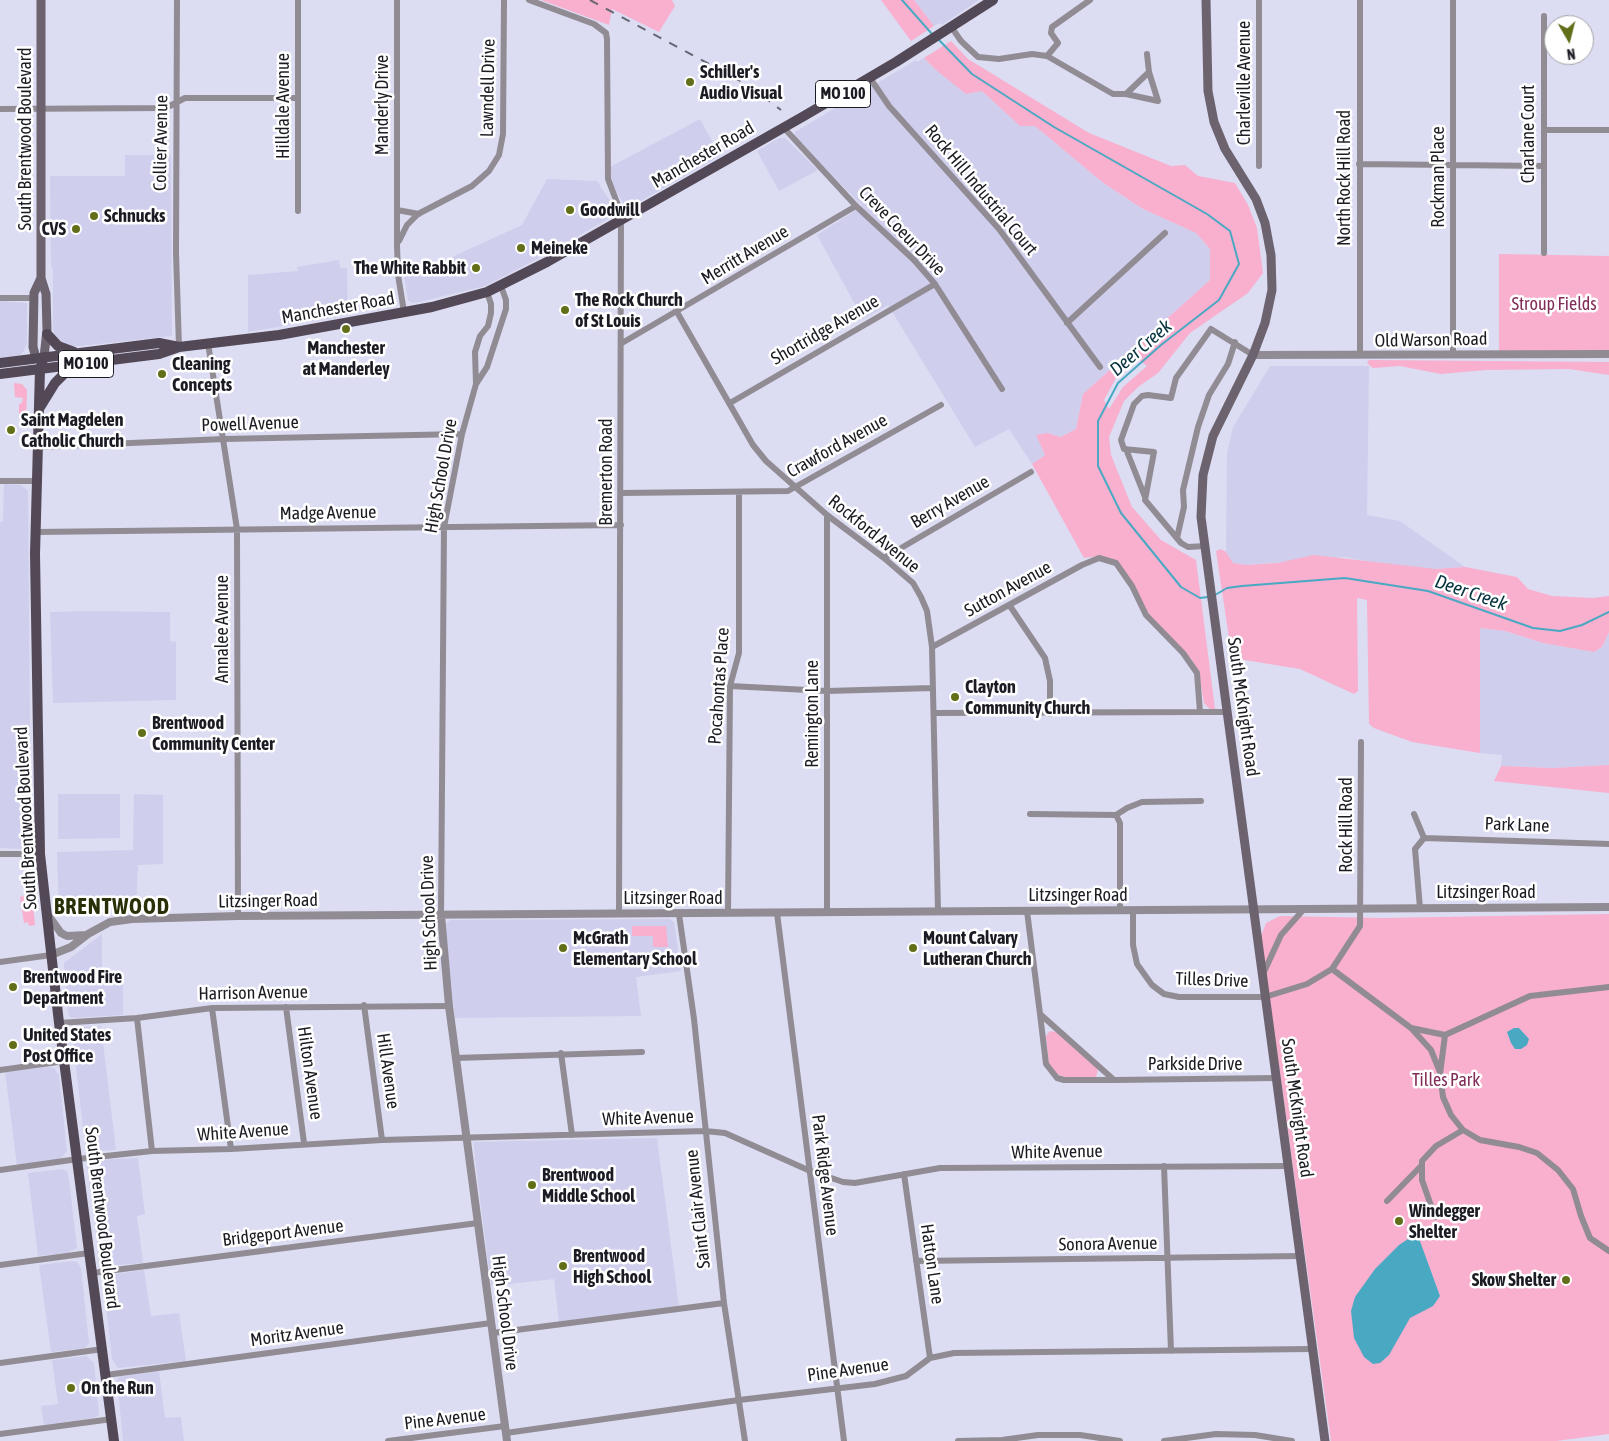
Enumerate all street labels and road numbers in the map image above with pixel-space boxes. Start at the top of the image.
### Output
street label: Charleville Avenue [1233,21,1255,145]
street label: Lawndell Drive [476,39,500,137]
street label: South Brentwood Boulevard [14,47,36,231]
street label: Hilldale Avenue [272,53,294,159]
street label: Manderly Drive [371,55,393,155]
road number: MO 100 [816,80,870,108]
street label: Charlane Court [1517,85,1539,183]
street label: Collier Avenue [149,95,173,191]
street label: North Rock Hill Road [1333,110,1355,246]
street label: Manchester Road [648,117,758,193]
street label: Rock Hill Industrial Court [920,120,1042,260]
street label: Rockman Place [1427,126,1449,228]
street label: Creve Coeur Drive [854,182,950,280]
street label: Merritt Avenue [698,221,792,289]
street label: Manchester Road [280,287,396,329]
street label: Shortridge Avenue [767,290,883,370]
street label: Old Warson Road [1374,328,1488,352]
road number: MO 100 [58,350,114,378]
street label: Crawford Avenue [783,409,891,483]
street label: Powell Avenue [201,412,299,436]
street label: High School Drive [420,417,462,535]
street label: Bremerton Road [595,418,617,526]
street label: Berry Avenue [907,471,993,533]
street label: Rockford Avenue [824,490,924,578]
street label: Madge Avenue [279,501,377,525]
street label: Sutton Avenue [961,556,1055,622]
street label: Annalee Avenue [211,575,233,683]
street label: Pocahontas Place [704,627,734,745]
street label: South McKnight Road [1223,636,1263,778]
street label: Remington Lane [801,660,823,768]
street label: South Brentwood Boulevard [10,726,42,910]
street label: Rock Hill Road [1335,777,1357,873]
street label: Park Lane [1484,813,1550,837]
street label: High School Drive [416,855,442,971]
street label: Litzsinger Road [1436,881,1536,903]
street label: Litzsinger Road [1028,884,1128,906]
street label: Litzsinger Road [623,887,723,909]
street label: Litzsinger Road [218,889,318,913]
street label: Tilles Drive [1175,968,1249,992]
street label: Harrison Avenue [198,981,308,1005]
street label: Hilton Avenue [293,1025,327,1121]
street label: Hill Avenue [372,1032,404,1110]
street label: South McKnight Road [1277,1037,1317,1179]
street label: Parkside Drive [1148,1053,1242,1075]
street label: White Avenue [602,1106,694,1130]
street label: Park Ridge Avenue [807,1113,843,1237]
street label: White Avenue [197,1118,289,1146]
street label: South Brentwood Boulevard [80,1126,124,1310]
street label: White Avenue [1011,1140,1103,1164]
street label: Saint Clair Avenue [681,1148,715,1270]
street label: Bridgeport Avenue [221,1215,345,1251]
street label: Hatton Lane [916,1222,948,1306]
street label: Sonora Avenue [1058,1232,1158,1256]
street label: High School Drive [487,1254,523,1372]
street label: Moritz Avenue [249,1317,345,1351]
street label: Pine Avenue [806,1354,890,1386]
street label: Pine Avenue [403,1403,487,1435]

